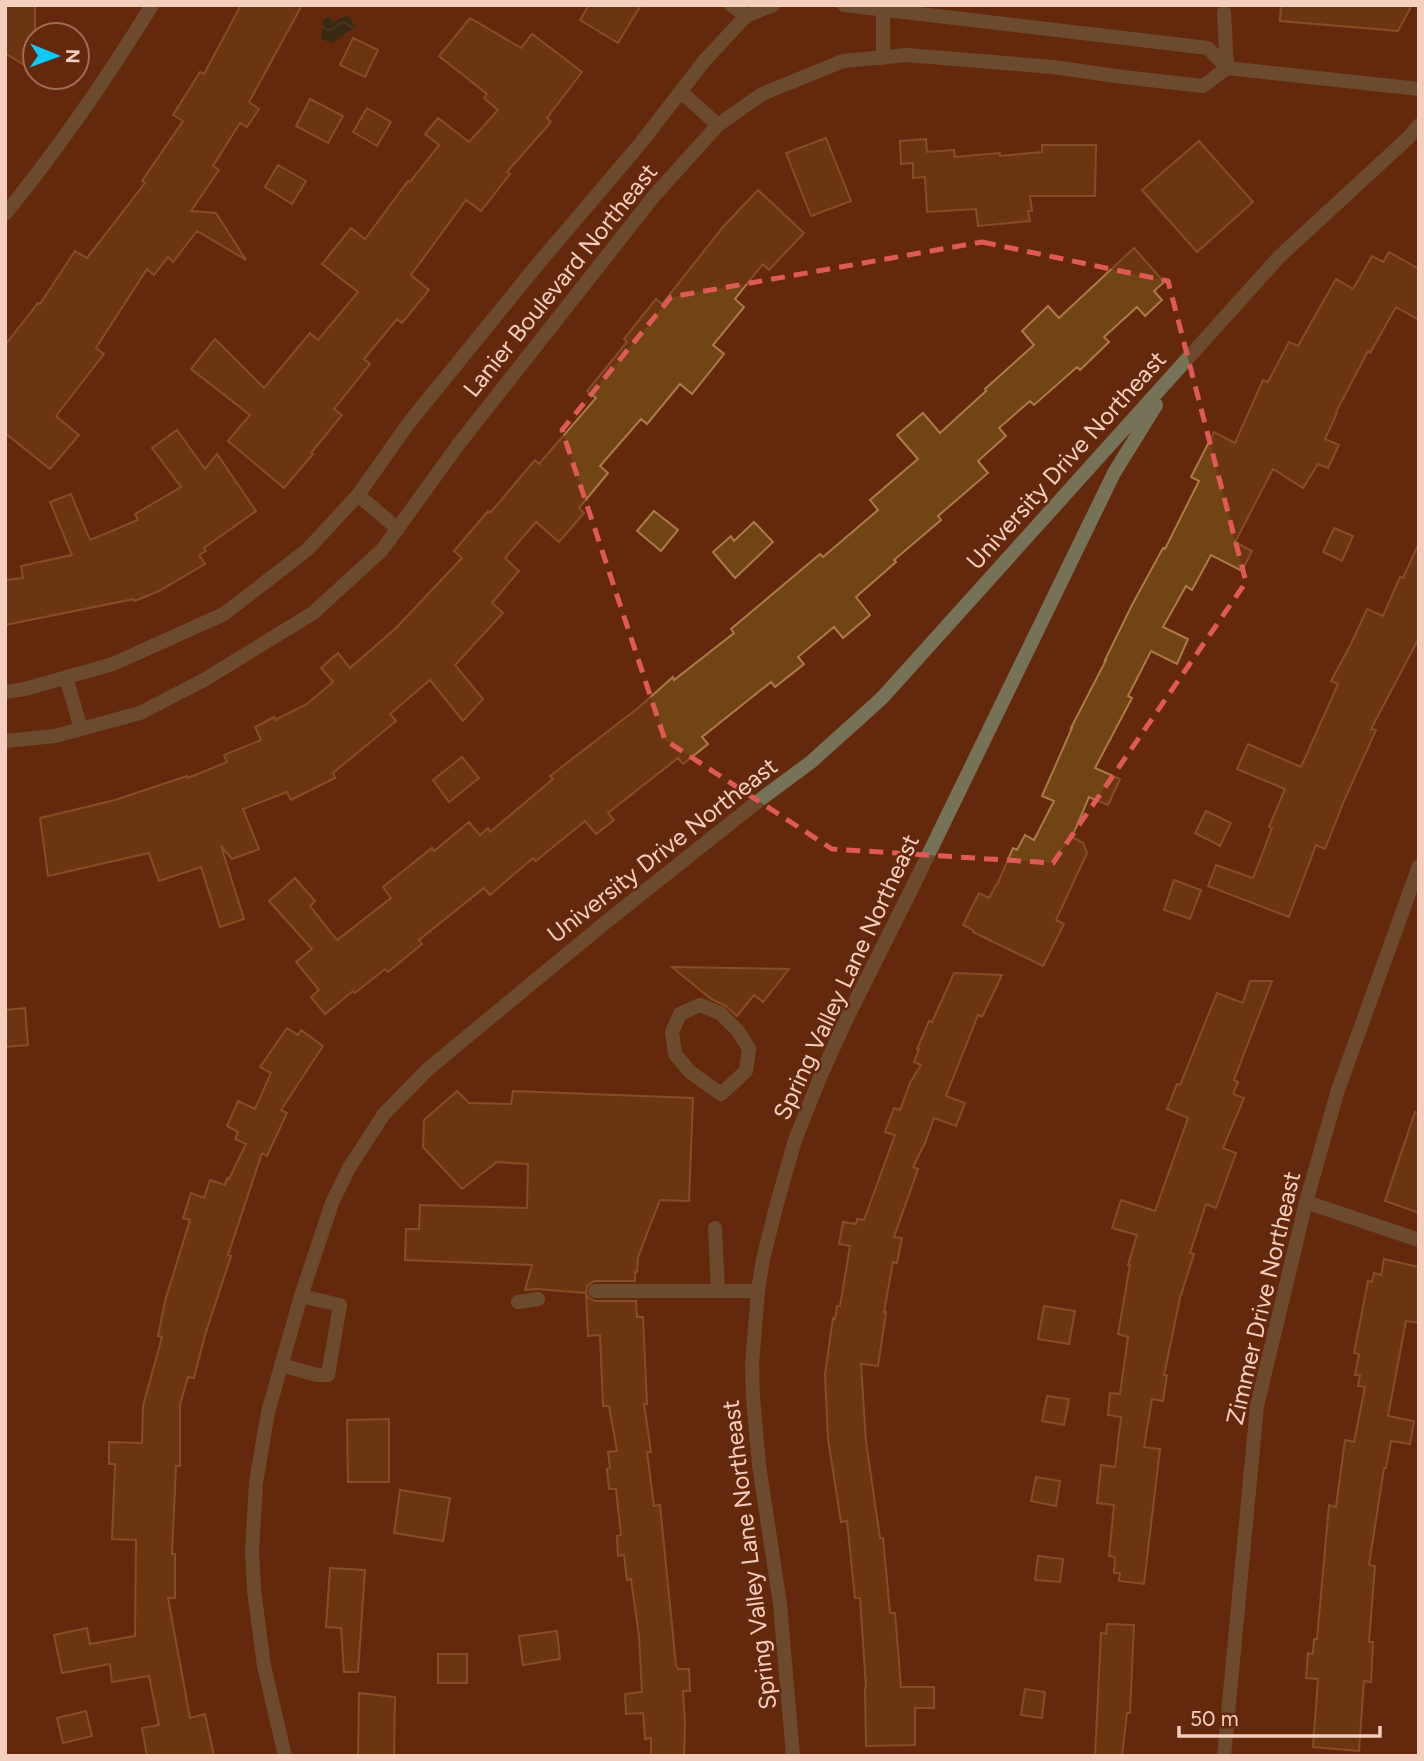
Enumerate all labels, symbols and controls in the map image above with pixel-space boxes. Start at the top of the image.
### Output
north arrow [21,21,91,91]
text: N [61,49,84,64]
street label: Lanier Boulevard Northeast [457,157,663,403]
street label: University Drive Northeast [960,345,1172,575]
street label: University Drive Northeast [541,751,783,949]
street label: Spring Valley Lane Northeast [767,830,925,1124]
street label: Zimmer Drive Northeast [1220,1169,1306,1427]
street label: Spring Valley Lane Northeast [716,1399,782,1711]
scale bar [1179,1694,1380,1738]
text: 50 m [1190,1706,1239,1731]

